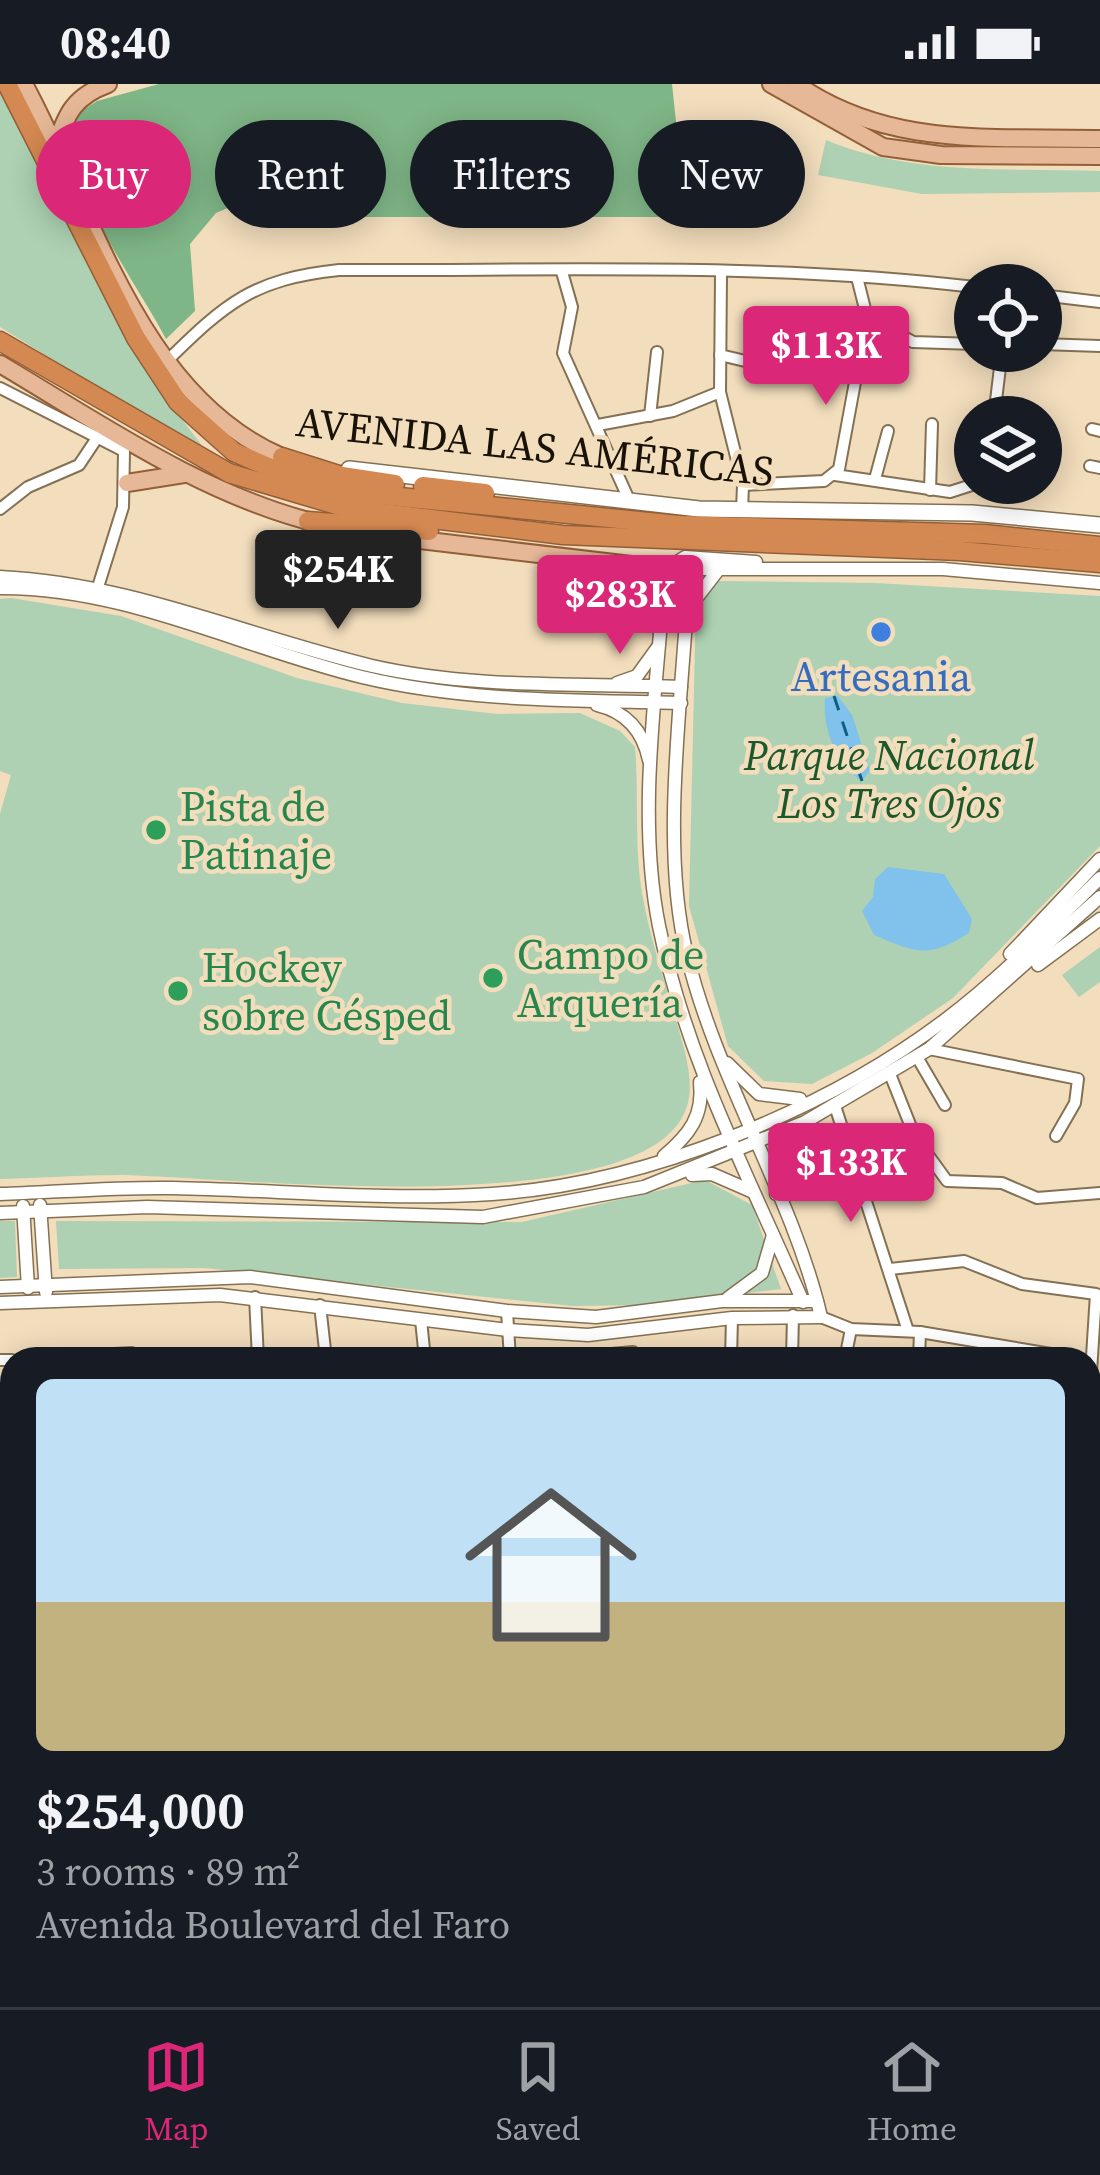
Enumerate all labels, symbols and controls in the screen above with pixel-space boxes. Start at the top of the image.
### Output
text: 08:40 [60,11,171,73]
chip: Buy [36,120,191,228]
chip: Rent [215,120,386,228]
chip: Filters [410,120,614,228]
chip: New [638,120,805,228]
map controls [954,264,1062,504]
button: locate [954,264,1062,372]
pin: $113K [742,306,910,408]
text: $113K [770,318,882,371]
street label: AVENIDA LAS AMÉRICAS [293,392,777,500]
button: layers [954,396,1062,504]
pin: $254K [254,530,422,632]
text: $254K [282,542,394,595]
pin: $283K [536,555,704,657]
text: $283K [564,567,676,620]
marker: Artesania [868,619,894,645]
place label: Artesania [791,647,972,705]
park label: Parque Nacional Los Tres Ojos [743,726,1035,832]
place label: Pista de Patinaje [180,777,332,883]
marker: Pista de Patinaje [143,817,169,843]
place label: Campo de Arquería [517,925,704,1031]
place label: Hockey sobre Césped [202,938,451,1044]
marker: Campo de Arquería [480,965,506,991]
marker: Hockey sobre Césped [165,978,191,1004]
pin: $133K [767,1123,935,1225]
text: $133K [795,1135,907,1188]
icon: home [443,1457,659,1673]
text: $254,000 [36,1775,245,1845]
text: 3 rooms · 89 m² [36,1845,300,1898]
text: Avenida Boulevard del Faro [36,1898,510,1951]
tab: Map [143,2034,209,2151]
tab: Saved [496,2034,580,2151]
tab: Home [867,2034,957,2151]

